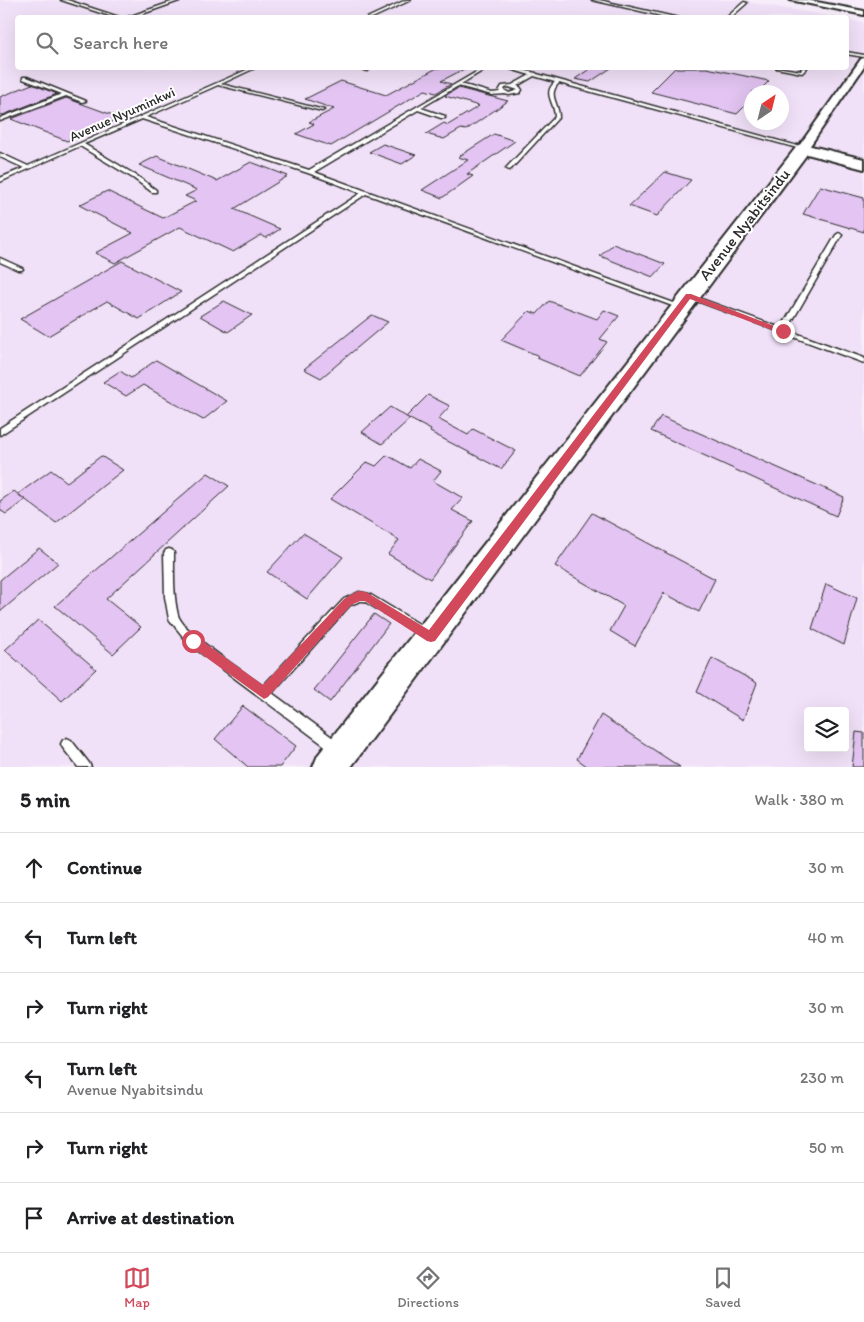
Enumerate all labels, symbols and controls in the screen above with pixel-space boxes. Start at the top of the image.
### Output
search box [15,15,849,70]
icon: search [33,29,61,57]
text: Search here [73,31,168,54]
street label: Avenue Nyuminkwi [67,84,178,145]
north arrow [744,85,789,130]
street label: Avenue Nyabitsindu [695,165,794,284]
route end [772,320,795,343]
route start [182,630,205,653]
map controls [804,707,849,752]
button: layers [804,707,849,752]
text: 5 min [20,787,70,812]
text: Walk · 380 m [754,790,844,809]
icon: ahead [20,854,48,882]
text: Continue [67,856,142,879]
text: 30 m [808,858,844,877]
icon: left [20,924,48,952]
text: Turn left [67,926,137,949]
text: 40 m [807,928,844,947]
icon: right [20,994,48,1022]
text: Turn right [67,996,148,1019]
text: 30 m [808,998,844,1017]
text: Turn left [67,1057,137,1080]
icon: left [20,1064,48,1092]
text: 230 m [800,1068,844,1087]
text: Avenue Nyabitsindu [67,1080,203,1099]
icon: right [20,1134,48,1162]
text: Turn right [67,1136,148,1159]
text: 50 m [809,1138,844,1157]
icon: arrive [20,1204,48,1232]
text: Arrive at destination [67,1206,234,1229]
tab: Map [123,1264,151,1311]
tab: Directions [397,1264,459,1311]
tab: Saved [705,1264,741,1311]

